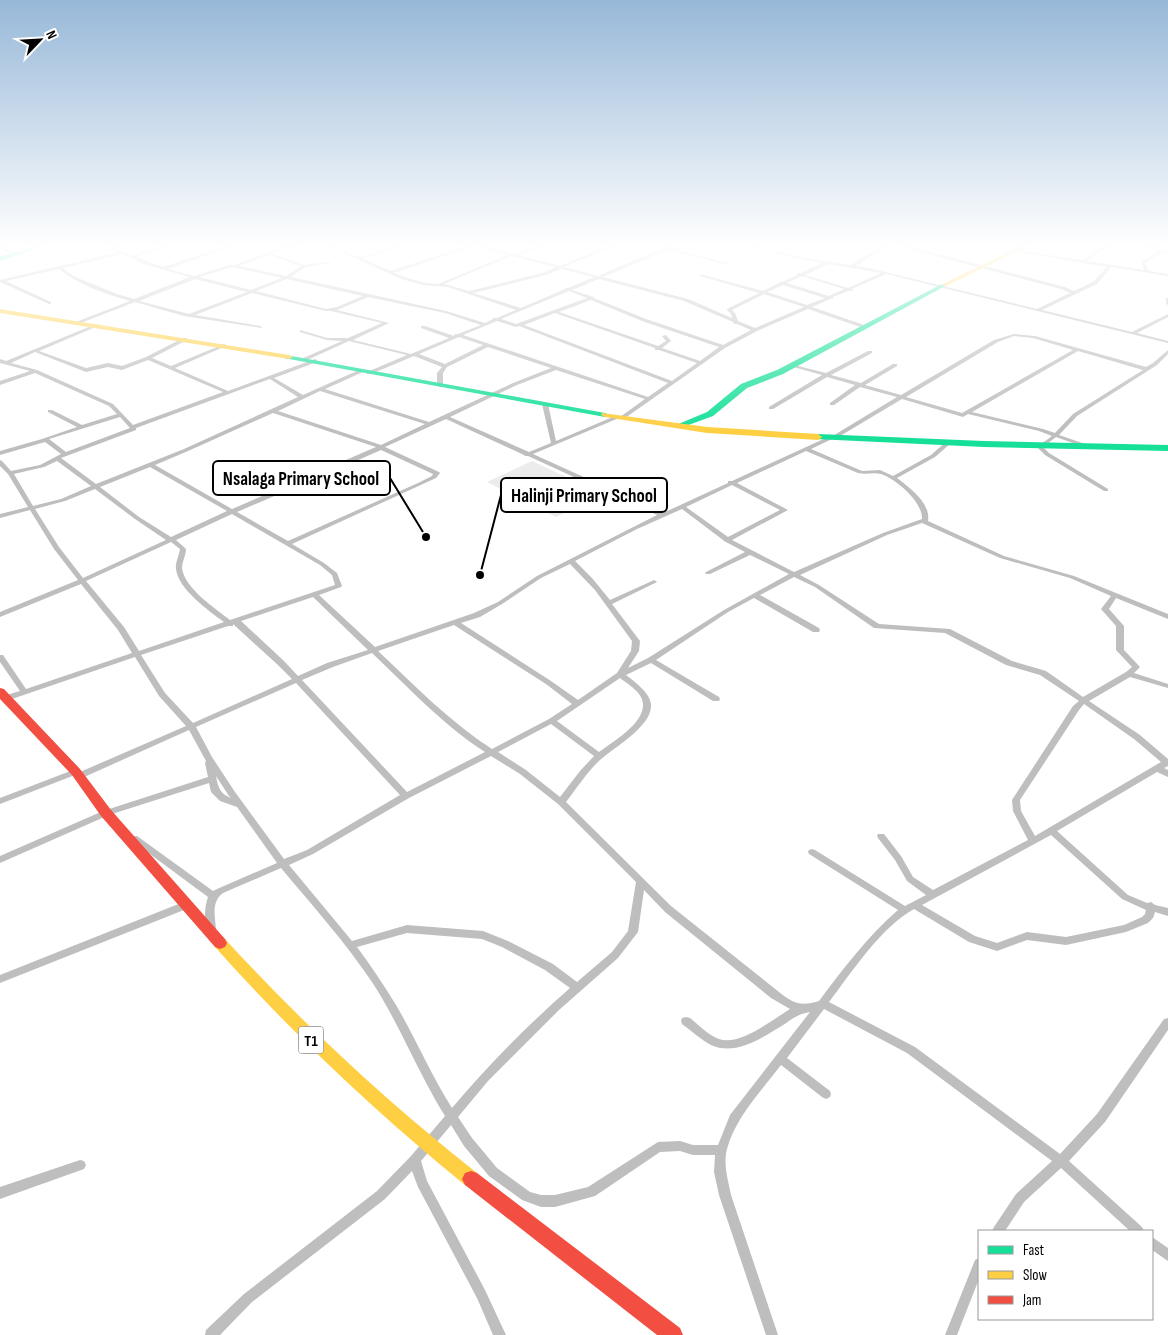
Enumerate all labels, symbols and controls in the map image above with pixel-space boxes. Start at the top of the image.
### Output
north arrow [15,15,65,65]
text: N [42,28,61,42]
callout: Nsalaga Primary School [213,461,390,495]
text: Nsalaga Primary School [223,468,379,491]
callout: Halinji Primary School [501,478,667,512]
text: Halinji Primary School [511,485,657,508]
road number: T1 [298,1026,324,1054]
legend [978,1230,1153,1320]
text: Fast [1023,1241,1045,1260]
text: Slow [1023,1266,1047,1285]
text: Jam [1022,1291,1041,1310]

